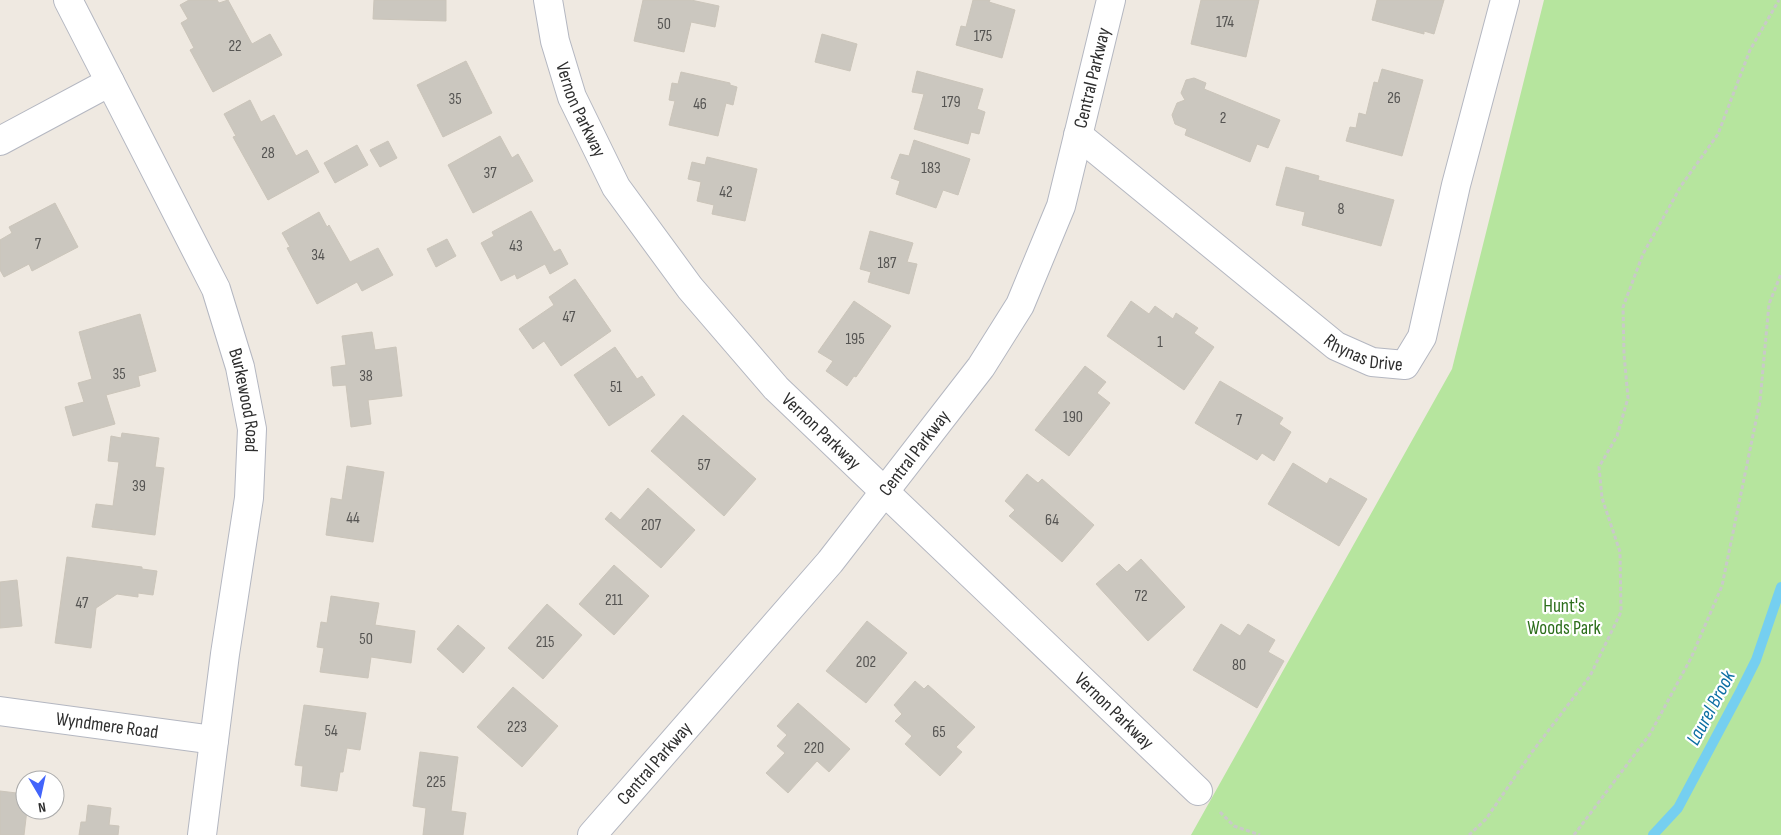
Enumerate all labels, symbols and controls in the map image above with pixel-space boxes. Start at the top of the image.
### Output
house number: 174 [1216,13,1234,32]
house number: 50 [657,15,671,34]
street label: Central Parkway [1069,25,1116,131]
house number: 175 [974,27,992,46]
house number: 22 [228,37,242,56]
street label: Vernon Parkway [551,60,611,161]
house number: 26 [1387,89,1401,108]
house number: 35 [448,90,462,109]
house number: 179 [941,93,961,112]
house number: 46 [693,95,707,114]
house number: 2 [1220,109,1226,128]
house number: 28 [261,144,275,163]
house number: 183 [921,159,941,178]
house number: 37 [483,164,497,183]
house number: 42 [719,183,733,202]
house number: 8 [1337,200,1345,219]
house number: 7 [35,235,42,254]
house number: 43 [509,237,523,256]
house number: 34 [311,246,325,265]
house number: 187 [878,254,897,273]
house number: 47 [563,308,576,327]
street label: Rhynas Drive [1319,329,1404,376]
house number: 195 [845,330,865,349]
house number: 1 [1157,333,1163,352]
street label: Burkewood Road [223,345,263,453]
house number: 35 [112,365,126,384]
house number: 38 [359,367,373,386]
house number: 51 [610,378,622,397]
street label: Vernon Parkway [777,388,866,475]
street label: Central Parkway [874,405,955,501]
house number: 190 [1063,408,1083,427]
house number: 7 [1236,411,1243,430]
house number: 57 [698,456,711,475]
house number: 39 [132,477,146,496]
house number: 44 [346,509,360,528]
house number: 64 [1045,511,1059,530]
house number: 207 [641,516,662,535]
house number: 72 [1135,587,1147,606]
house number: 211 [605,591,623,610]
house number: 47 [76,594,89,613]
park label: Hunt's Woods Park [1527,595,1601,640]
house number: 50 [359,630,373,649]
house number: 215 [536,633,554,652]
house number: 202 [856,653,876,672]
house number: 80 [1232,656,1246,675]
water label: Laurel Brook [1681,666,1741,749]
street label: Vernon Parkway [1070,668,1159,755]
street label: Wyndmere Road [54,707,160,744]
street label: Central Parkway [612,717,697,810]
house number: 223 [507,718,527,737]
house number: 54 [324,722,338,741]
house number: 65 [932,723,946,742]
house number: 220 [804,739,824,758]
north arrow [15,770,65,820]
house number: 225 [426,773,446,792]
text: N [37,798,47,816]

